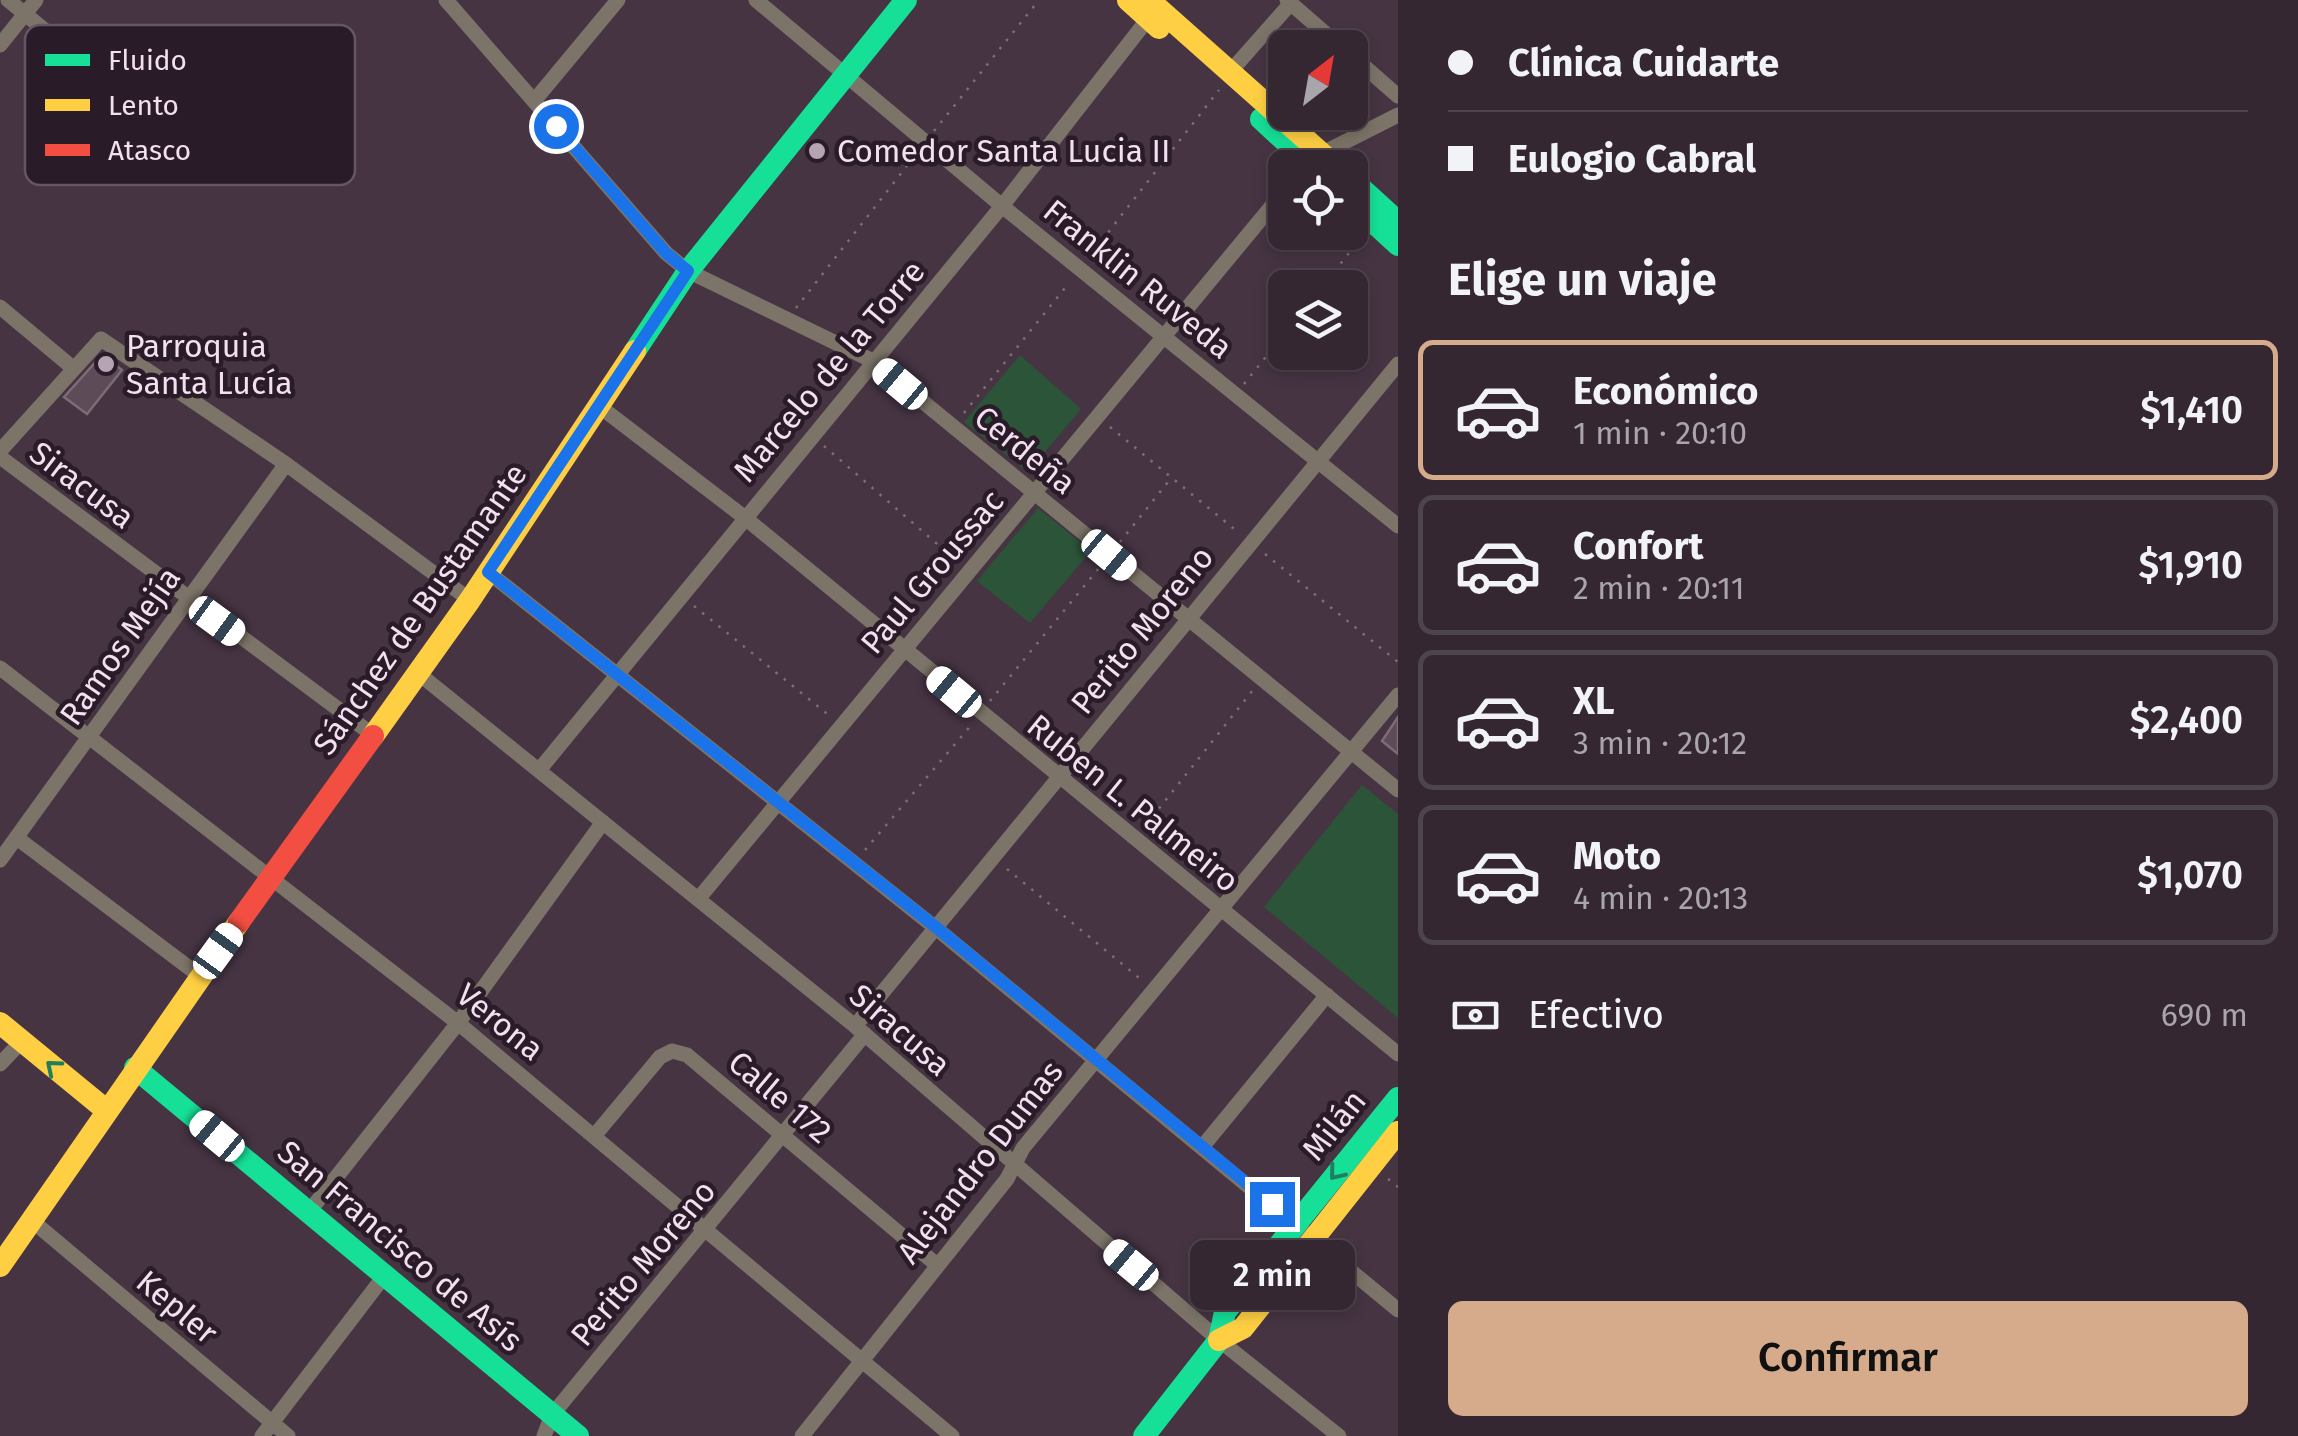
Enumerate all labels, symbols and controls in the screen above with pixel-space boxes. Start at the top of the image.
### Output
legend [25,25,355,185]
north arrow [1268,30,1368,130]
map controls [1268,30,1368,370]
text: Clínica Cuidarte [1508,40,1779,86]
text: Fluido [108,44,187,77]
text: Lento [108,89,179,122]
route start [534,104,579,149]
place label: Comedor Santa Lucia II [837,132,1170,170]
text: Atasco [108,134,191,167]
text: Eulogio Cabral [1508,136,1756,182]
marker: Comedor Santa Lucia II [806,140,828,162]
button: locate [1268,150,1368,250]
street label: Franklin Ruveda [1036,191,1240,367]
street label: Marcelo de la Torre [725,253,933,489]
text: Elige un viaje [1448,253,1716,307]
button: layers [1268,270,1368,370]
place label: Parroquia Santa Lucía [126,327,293,402]
marker: Parroquia Santa Lucía [95,353,117,375]
car [867,353,933,415]
icon: car [1453,365,1543,455]
text: Económico [1573,368,1758,414]
text: $1,410 [2140,387,2243,433]
street label: Cerdeña [967,398,1083,502]
text: 1 min · 20:10 [1573,414,1747,452]
street label: Siracusa [22,433,142,537]
street label: Sánchez de Bustamante [305,456,535,762]
street label: Paul Groussac [853,483,1011,661]
icon: car [1453,520,1543,610]
text: Confort [1573,523,1703,569]
car [1076,524,1142,586]
street label: Perito Moreno [1063,539,1221,721]
text: $1,910 [2138,542,2243,588]
street label: Ramos Mejía [52,560,188,732]
text: 2 min · 20:11 [1573,569,1745,607]
car [184,591,250,651]
car [921,661,987,723]
icon: car [1453,675,1543,765]
text: XL [1573,678,1615,724]
text: $2,400 [2130,697,2243,743]
street label: Ruben L. Palmeiro [1020,706,1246,900]
text: 3 min · 20:12 [1573,724,1747,762]
icon: car [1453,830,1543,920]
text: Moto [1573,833,1661,879]
text: $1,070 [2137,852,2243,898]
text: 4 min · 20:13 [1573,879,1748,917]
car [188,918,248,984]
street label: Verona [449,976,551,1068]
street label: Siracusa [842,976,958,1084]
icon: cash [1448,988,1503,1043]
text: Efectivo [1528,992,1664,1038]
text: 690 m [2161,996,2248,1034]
street label: Calle 172 [721,1043,839,1151]
street label: Alejandro Dumas [889,1053,1071,1271]
one-way arrow [46,1060,64,1078]
street label: Milán [1294,1082,1374,1168]
car [184,1105,250,1167]
street label: San Francisco de Asís [270,1133,530,1359]
one-way arrow [1330,1161,1348,1179]
street label: Perito Moreno [563,1172,723,1354]
route end [1250,1182,1295,1227]
car [1098,1234,1164,1296]
callout: 2 min [1190,1239,1354,1309]
text: 2 min [1233,1256,1312,1294]
street label: Kepler [129,1262,226,1352]
button: Confirmar [1448,1301,2248,1416]

